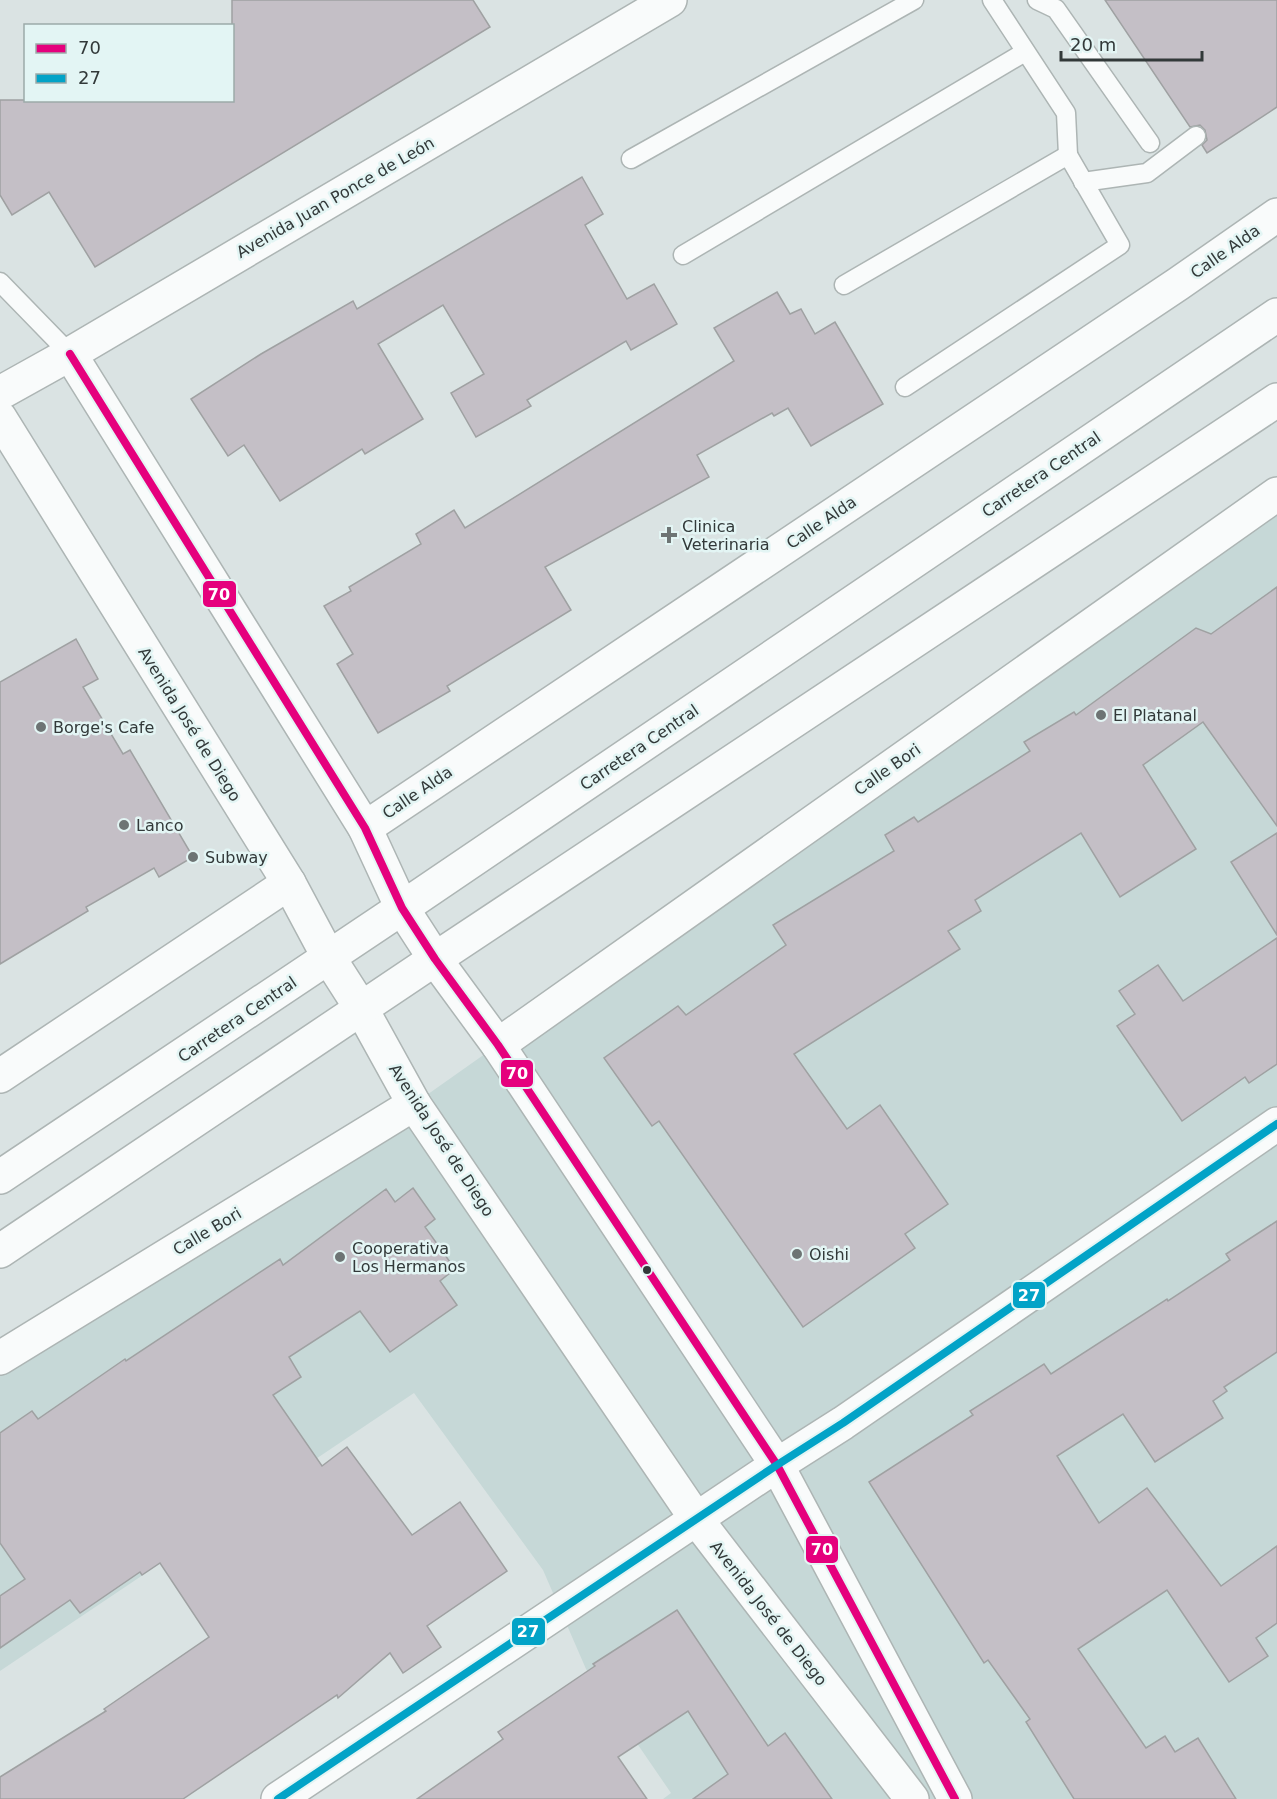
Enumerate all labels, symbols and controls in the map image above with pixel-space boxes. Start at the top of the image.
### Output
legend [24,24,234,102]
scale bar [1061,24,1202,62]
text: 20 m [1070,34,1116,55]
text: 70 [78,37,101,58]
text: 27 [78,67,101,88]
street label: Avenida Juan Ponce de León [233,133,437,262]
street label: Calle Alda [1187,221,1264,282]
street label: Carretera Central [978,428,1104,521]
street label: Calle Alda [783,492,860,553]
place label: Clinica Veterinaria [682,517,769,554]
marker: Clinica Veterinaria [660,526,678,544]
line badge: 70 [202,580,237,608]
text: 70 [208,585,230,604]
street label: Avenida José de Diego [134,644,245,805]
street label: Carretera Central [576,701,702,794]
place label: El Platanal [1113,706,1197,725]
marker: El Platanal [1094,708,1108,722]
place label: Borge's Cafe [53,718,154,737]
marker: Borge's Cafe [34,720,48,734]
street label: Calle Bori [850,740,924,799]
street label: Calle Alda [379,762,456,823]
place label: Lanco [136,816,183,835]
marker: Lanco [117,818,131,832]
place label: Subway [205,848,268,867]
marker: Subway [186,850,200,864]
street label: Carretera Central [174,973,300,1066]
line badge: 70 [500,1059,534,1088]
street label: Avenida José de Diego [385,1060,498,1220]
text: 70 [506,1064,528,1083]
street label: Calle Bori [170,1204,245,1259]
place label: Cooperativa Los Hermanos [352,1239,466,1276]
place label: Oishi [809,1245,849,1264]
marker: Oishi [790,1247,804,1261]
marker: Cooperativa Los Hermanos [333,1250,347,1264]
unlabelled marker [641,1264,653,1276]
line badge: 27 [1012,1281,1046,1309]
text: 27 [1018,1286,1040,1305]
line badge: 70 [805,1535,839,1564]
street label: Avenida José de Diego [706,1537,831,1689]
text: 70 [811,1540,833,1559]
line badge: 27 [511,1617,546,1646]
text: 27 [517,1622,539,1641]

